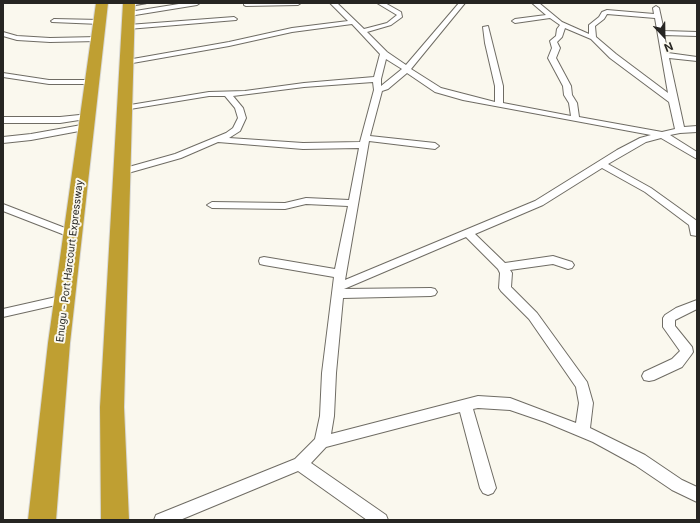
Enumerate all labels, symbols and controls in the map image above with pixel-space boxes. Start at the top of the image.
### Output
north arrow [644,16,684,56]
text: N [662,39,675,55]
street label: Enugu - Port Harcourt Expressway [54,179,86,343]

